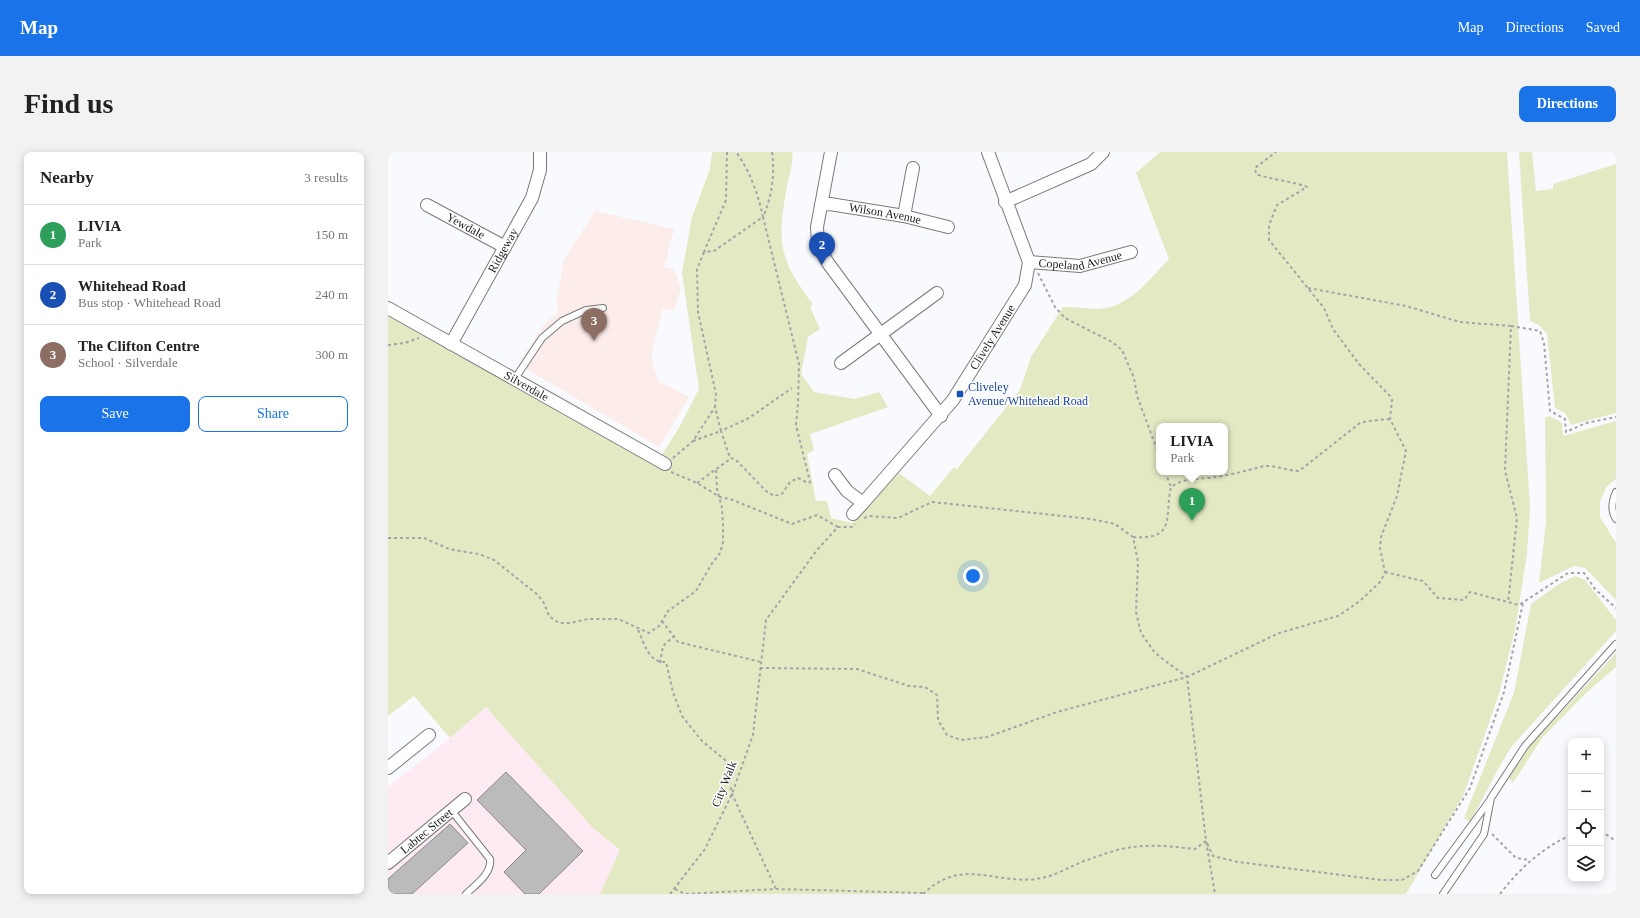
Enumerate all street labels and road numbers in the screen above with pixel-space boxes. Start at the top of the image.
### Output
street label: Wilson Avenue [848,200,923,227]
street label: Yewdale [444,210,487,242]
street label: Ridgeway [485,226,521,275]
street label: Copeland Avenue [1038,248,1124,273]
street label: Clively Avenue [967,302,1018,372]
street label: Silverdale [502,368,551,404]
street label: City Walk [708,759,740,809]
street label: Labtec Street [397,805,456,857]

